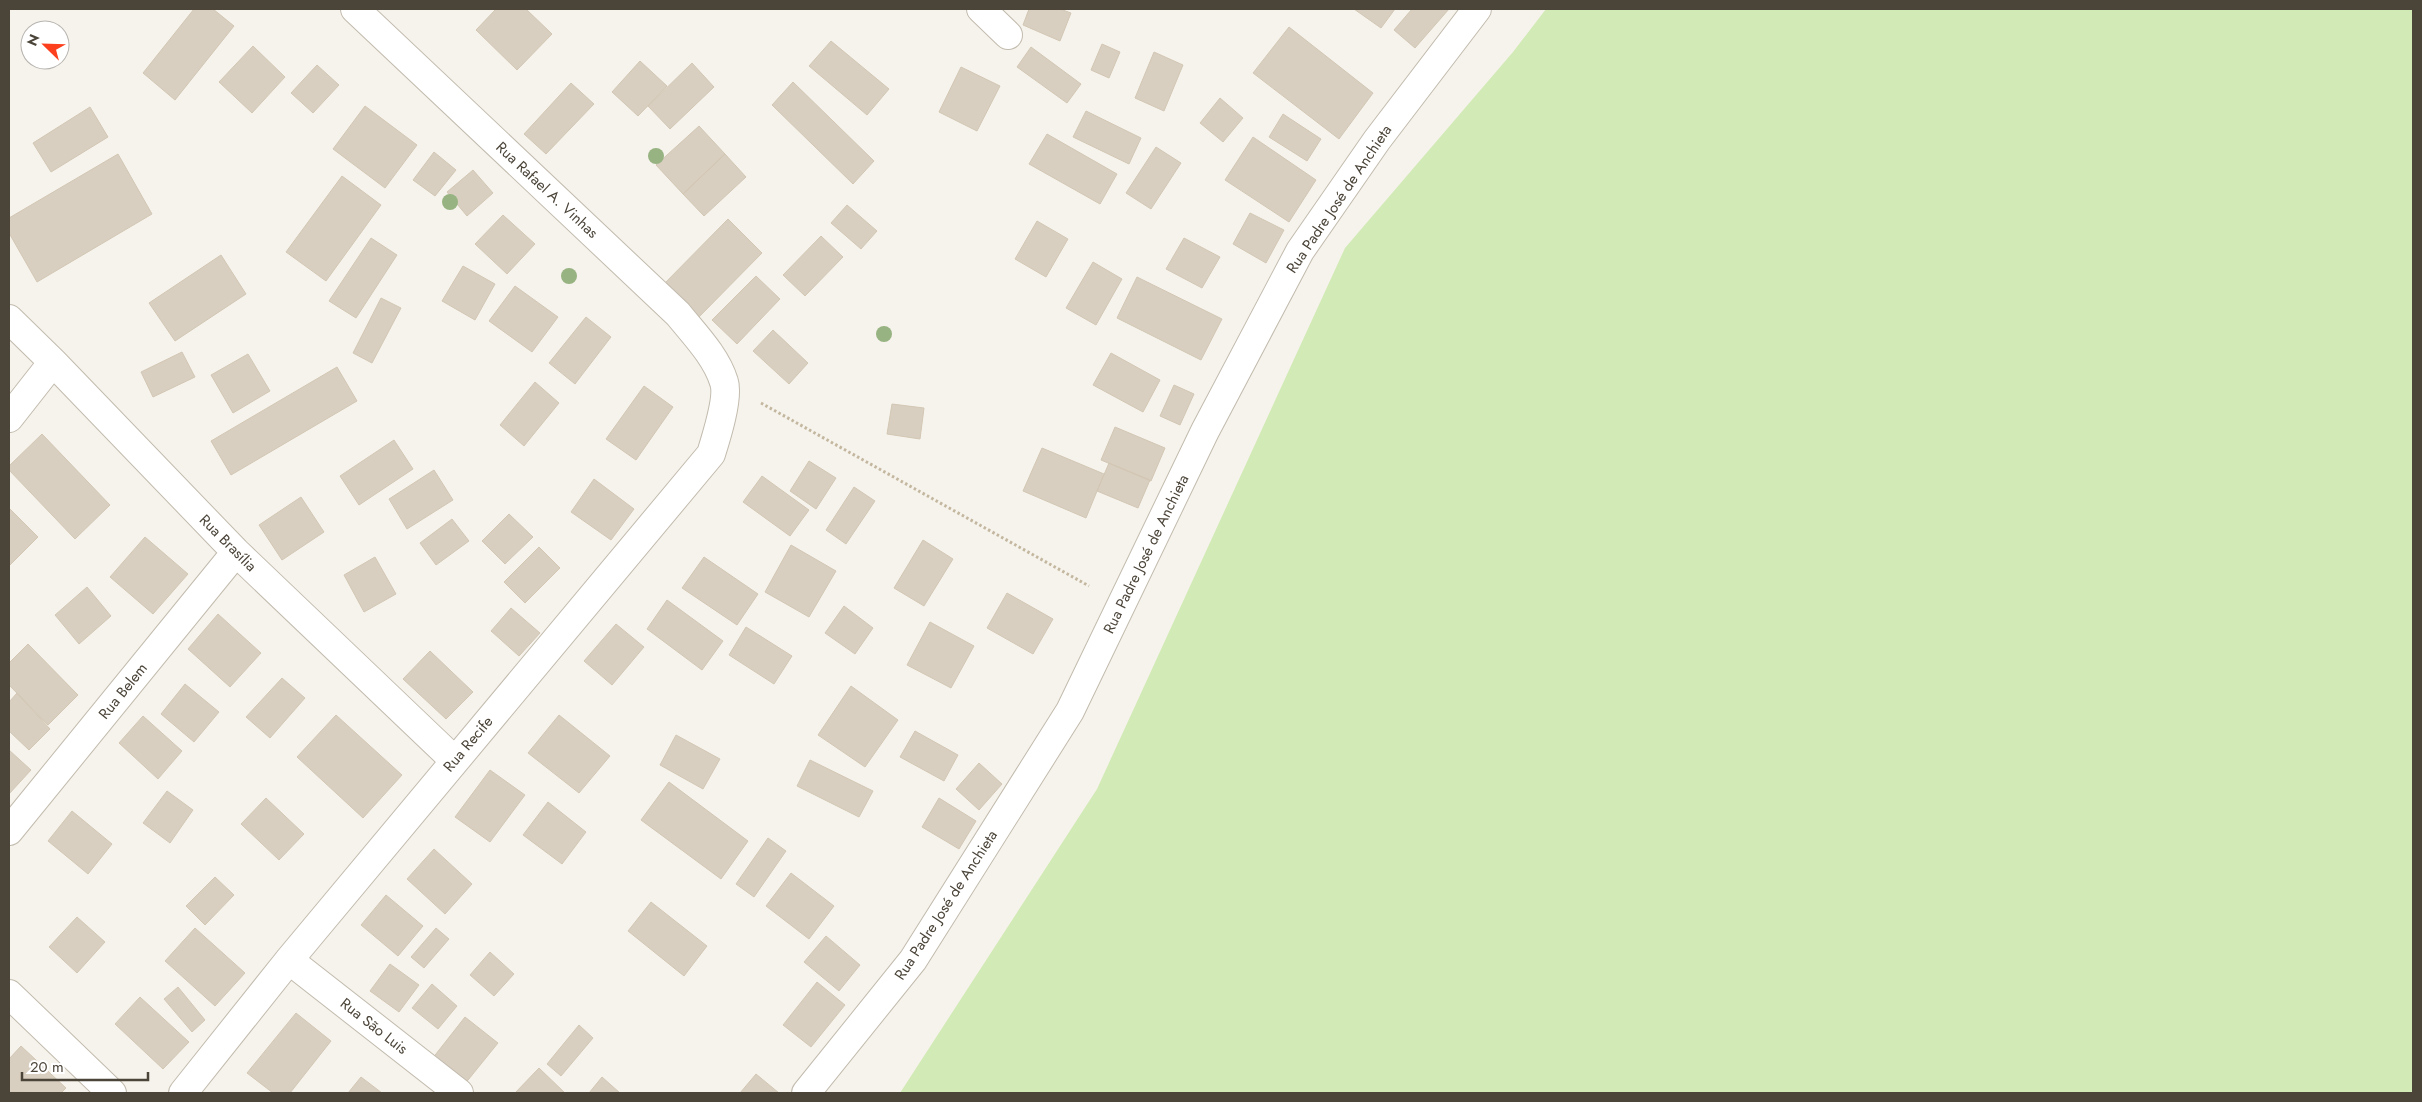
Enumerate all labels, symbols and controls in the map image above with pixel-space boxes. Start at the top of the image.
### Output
north arrow [20,20,70,70]
text: N [22,31,44,49]
street label: Rua Padre José de Anchieta [1281,120,1397,278]
street label: Rua Rafael A. Vinhas [491,137,603,243]
street label: Rua Padre José de Anchieta [1098,471,1194,637]
street label: Rua Brasília [194,509,262,577]
street label: Rua Belem [93,658,153,724]
street label: Rua Recife [438,711,498,777]
street label: Rua Padre José de Anchieta [889,826,1003,984]
street label: Rua São Luis [336,993,412,1059]
scale bar [22,1050,149,1082]
text: 20 m [30,1056,64,1078]

